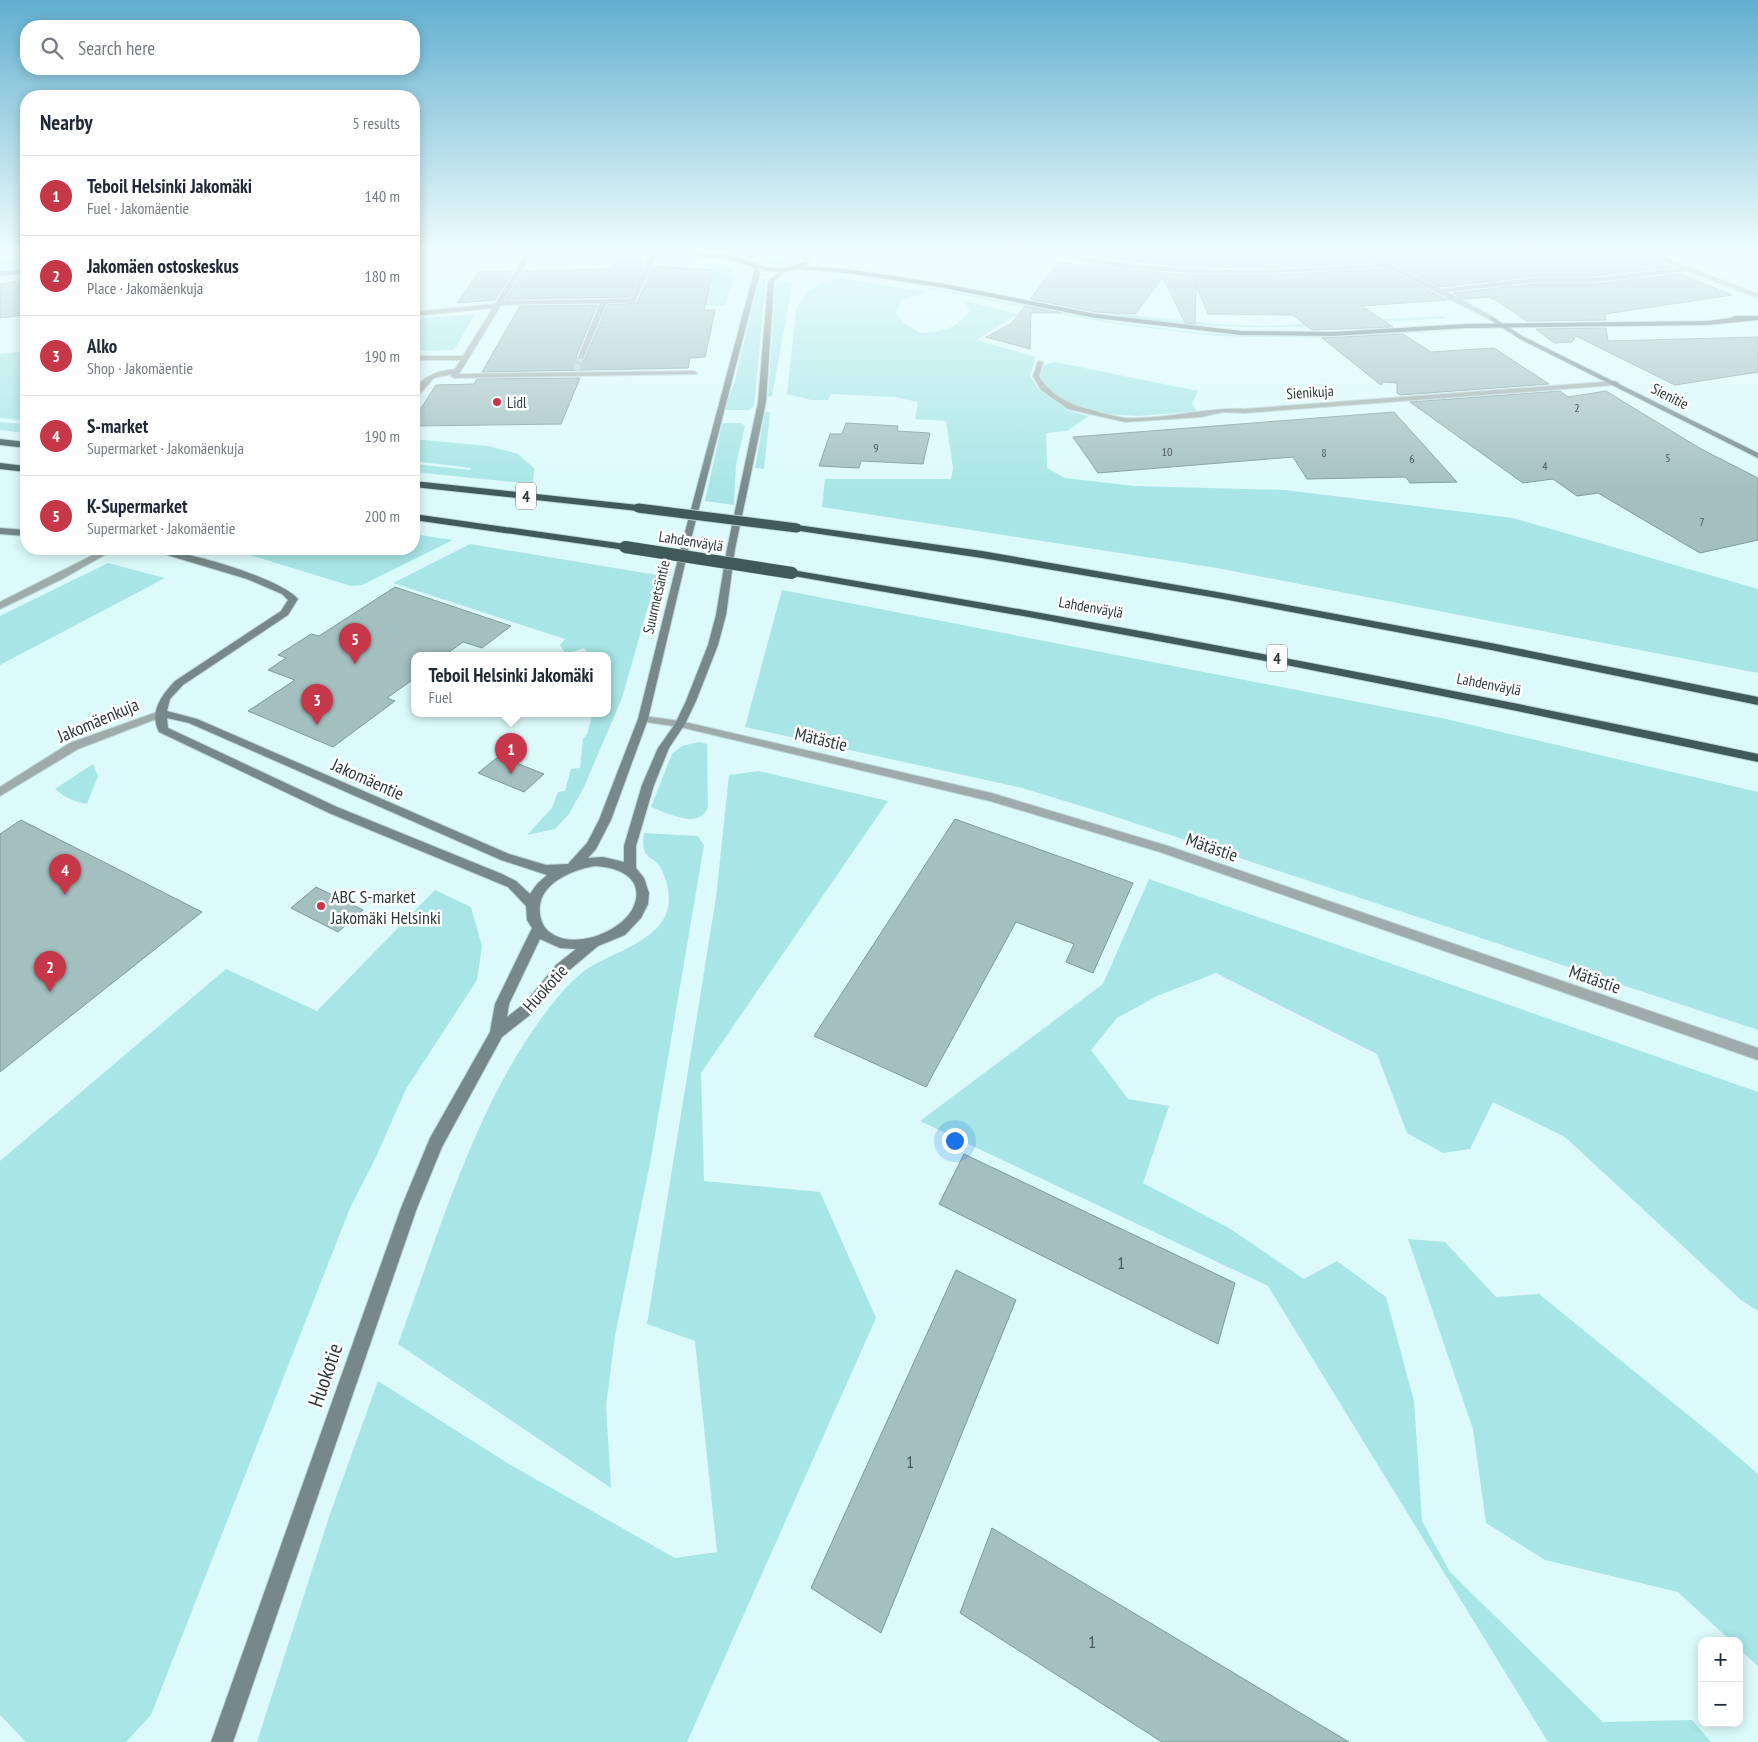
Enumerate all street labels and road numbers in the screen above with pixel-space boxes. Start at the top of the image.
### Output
street label: Sienitie [1648,379,1692,413]
street label: Sienikuja [1286,381,1334,403]
road number: 4 [516,482,536,510]
street label: Lahdenväylä [657,527,725,555]
street label: Suurmetsäntie [638,558,674,636]
street label: Lahdenväylä [1057,592,1125,622]
road number: 4 [1267,644,1287,671]
street label: Lahdenväylä [1455,668,1523,700]
street label: Jakomäenkuja [53,693,142,748]
street label: Mätästie [792,722,850,756]
street label: Jakomäentie [327,752,408,805]
street label: Mätästie [1183,827,1241,867]
street label: Huokotie [518,959,572,1017]
street label: Mätästie [1566,959,1624,999]
street label: Huokotie [302,1340,348,1410]

